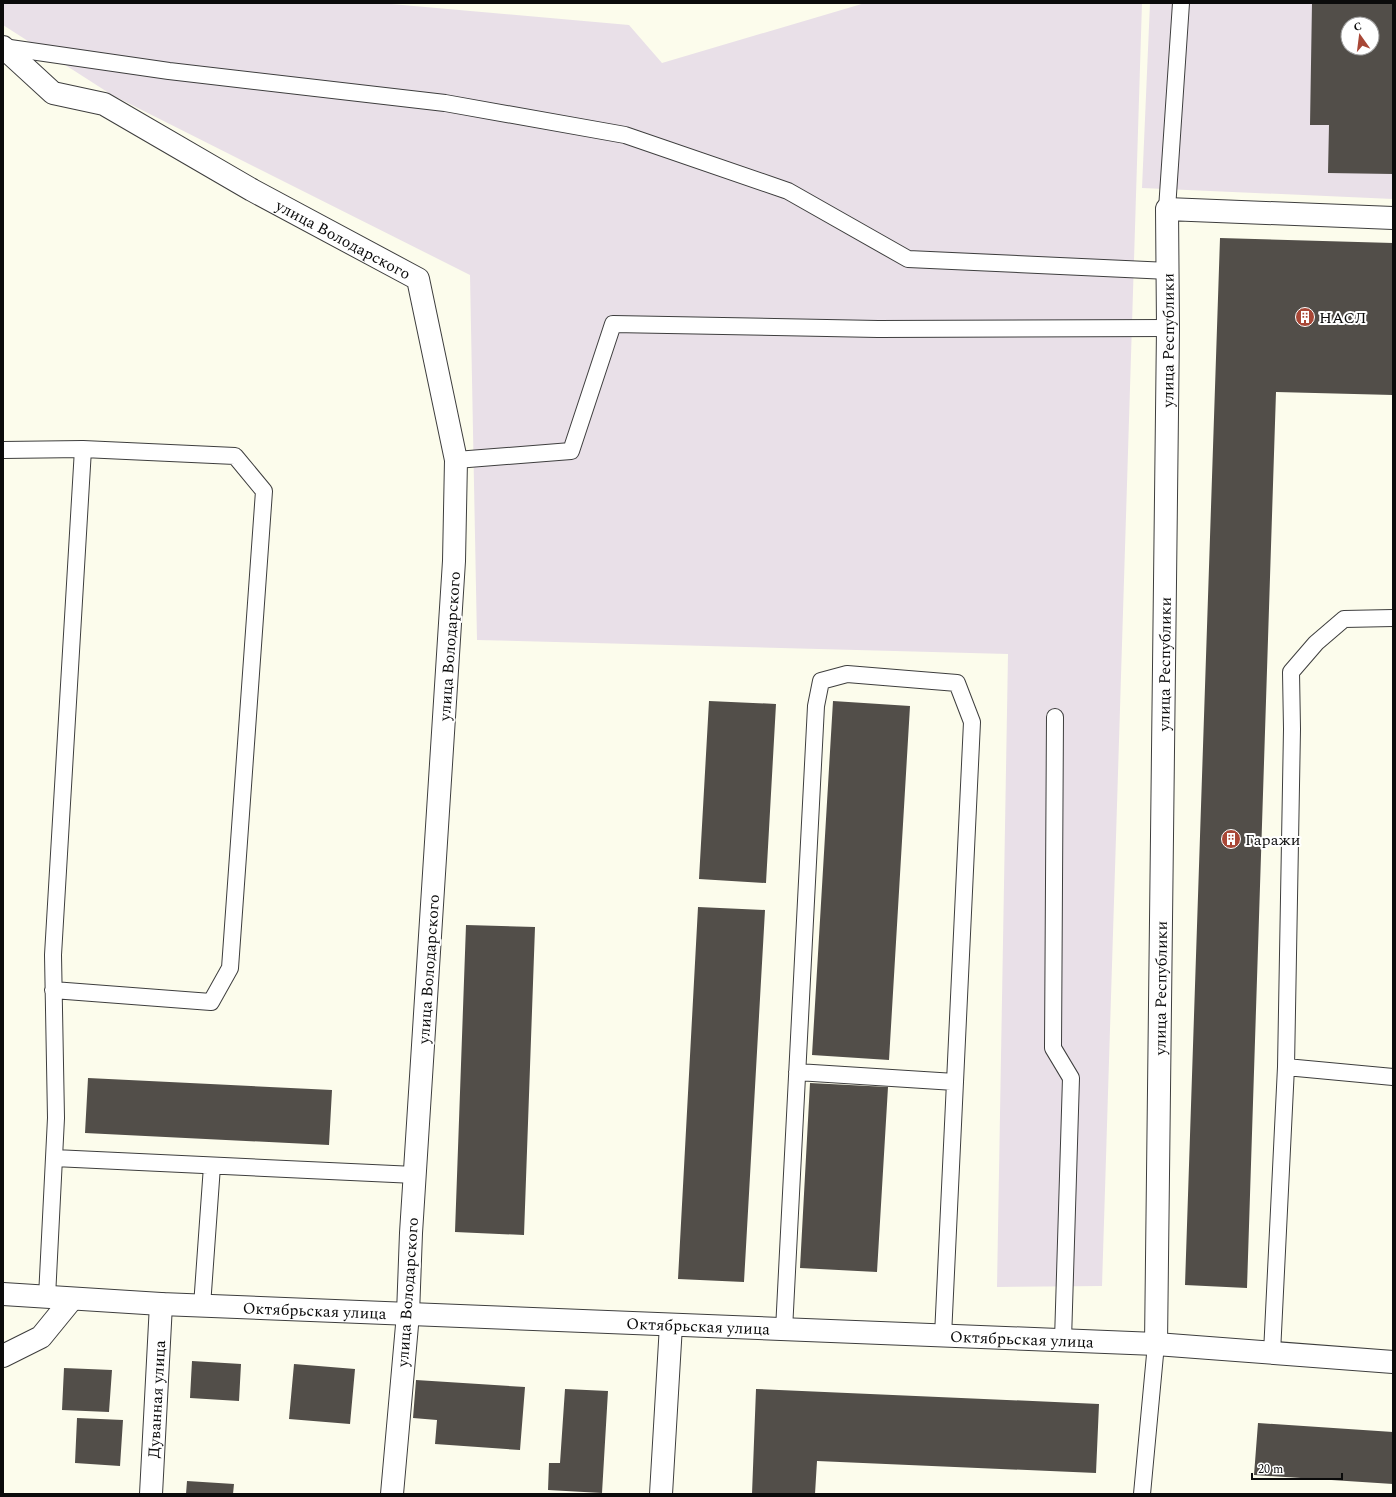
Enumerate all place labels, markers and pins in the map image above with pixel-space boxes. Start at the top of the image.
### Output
building icon: НАСЛ [1294,306,1316,328]
place label: НАСЛ [1319,306,1367,330]
building icon: Гаражи [1220,828,1242,850]
place label: Гаражи [1245,828,1301,852]

